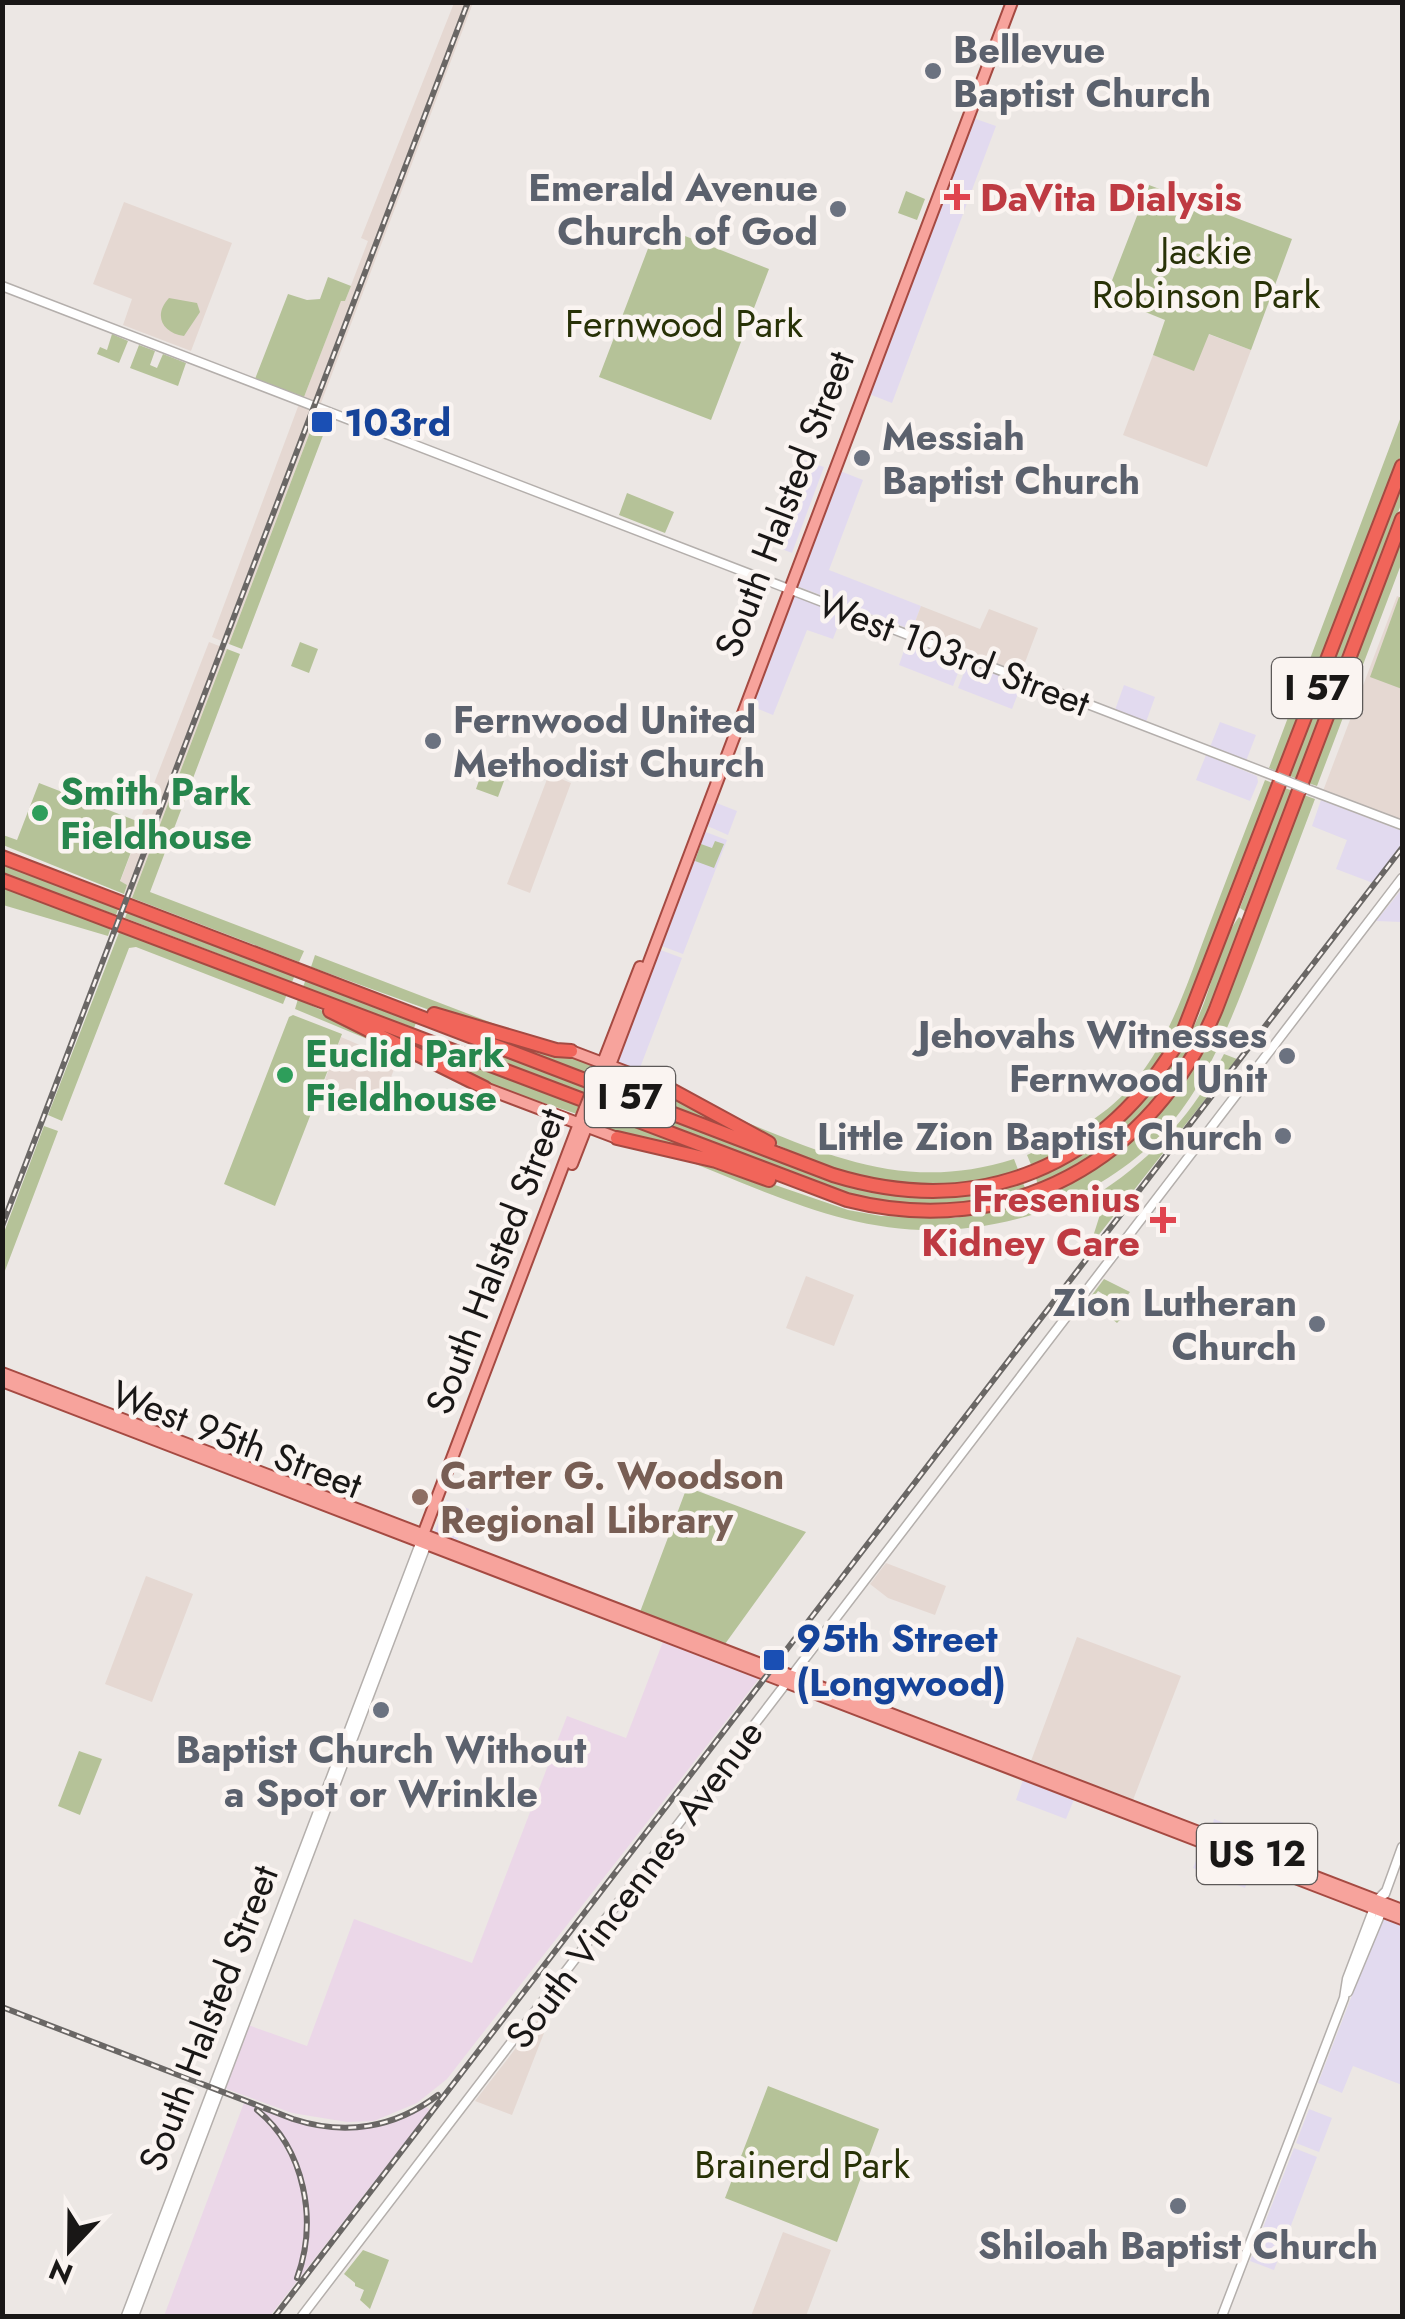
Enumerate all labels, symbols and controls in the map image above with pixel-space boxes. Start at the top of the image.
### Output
place label: Bellevue Baptist Church [953,22,1211,121]
marker: Bellevue Baptist Church [922,60,944,82]
place label: Emerald Avenue Church of God [528,160,818,259]
place label: DaVita Dialysis [980,170,1242,225]
marker: DaVita Dialysis [944,184,970,210]
marker: Emerald Avenue Church of God [827,198,849,220]
park label: Jackie Robinson Park [1092,223,1321,322]
park label: Fernwood Park [565,296,803,351]
street label: South Halsted Street [700,343,868,665]
place label: 103rd [344,395,451,450]
marker: 103rd [309,409,335,435]
place label: Messiah Baptist Church [882,409,1140,508]
marker: Messiah Baptist Church [851,447,873,469]
street label: West 103rd Street [810,576,1098,730]
road number: I 57 [1272,658,1362,718]
place label: Fernwood United Methodist Church [453,692,765,791]
marker: Fernwood United Methodist Church [422,730,444,752]
place label: Smith Park Fieldhouse [60,764,252,863]
marker: Smith Park Fieldhouse [29,802,51,824]
place label: Jehovahs Witnesses Fernwood Unit [911,1007,1267,1106]
place label: Euclid Park Fieldhouse [305,1026,505,1125]
marker: Jehovahs Witnesses Fernwood Unit [1276,1045,1298,1067]
marker: Euclid Park Fieldhouse [274,1064,296,1086]
road number: I 57 [585,1067,675,1127]
street label: South Halsted Street [411,1100,579,1422]
place label: Little Zion Baptist Church [817,1109,1263,1164]
marker: Little Zion Baptist Church [1272,1125,1294,1147]
place label: Fresenius Kidney Care [921,1171,1140,1270]
marker: Fresenius Kidney Care [1150,1207,1176,1233]
place label: Zion Lutheran Church [1053,1275,1297,1374]
marker: Zion Lutheran Church [1306,1313,1328,1335]
street label: West 95th Street [104,1366,370,1512]
place label: Carter G. Woodson Regional Library [440,1448,784,1547]
marker: Carter G. Woodson Regional Library [409,1486,431,1508]
place label: 95th Street (Longwood) [796,1611,1006,1710]
marker: 95th Street (Longwood) [761,1647,787,1673]
marker: Baptist Church Without a Spot or Wrinkle [370,1699,392,1721]
street label: South Vincennes Avenue [492,1708,776,2060]
place label: Baptist Church Without a Spot or Wrinkle [176,1722,586,1821]
road number: US 12 [1197,1824,1317,1884]
street label: South Halsted Street [124,1857,292,2179]
park label: Brainerd Park [694,2137,910,2192]
marker: Shiloah Baptist Church [1167,2195,1189,2217]
north arrow [20,2199,120,2299]
place label: Shiloah Baptist Church [978,2218,1378,2273]
text: N [43,2249,79,2295]

